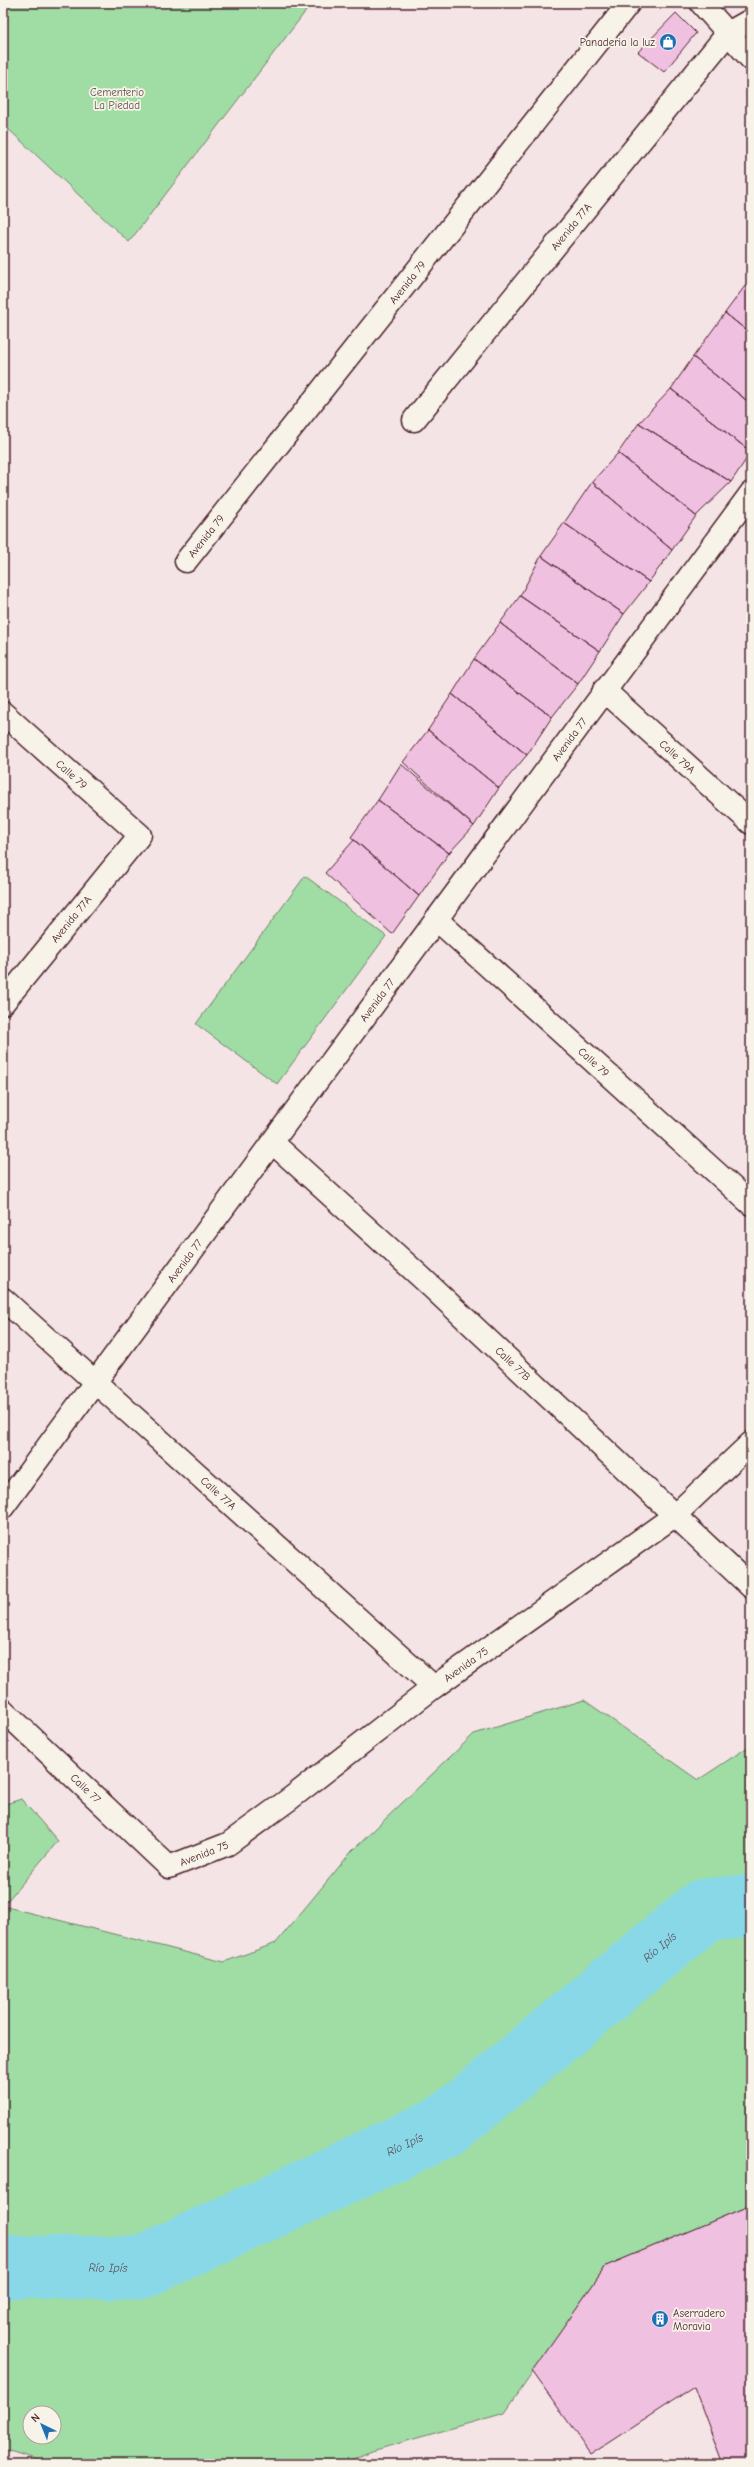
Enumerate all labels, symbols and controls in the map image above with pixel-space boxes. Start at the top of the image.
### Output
shop icon: Panaderia la luz [658,32,678,52]
place label: Panaderia la luz [580,36,655,49]
park label: Cementerio La Piedad [90,86,144,112]
street label: Avenida 77A [548,200,595,253]
street label: Avenida 79 [387,258,429,307]
street label: Avenida 79 [185,512,227,560]
street label: Avenida 77 [549,715,590,764]
street label: Calle 79A [656,737,698,777]
street label: Calle 79 [53,757,90,792]
street label: Avenida 77A [48,893,95,945]
street label: Avenida 77 [357,976,398,1025]
street label: Calle 79 [575,1045,612,1080]
street label: Avenida 77 [165,1237,205,1285]
street label: Calle 77B [492,1344,533,1384]
street label: Calle 77A [198,1474,239,1513]
street label: Avenida 75 [442,1644,491,1685]
street label: Calle 77 [68,1771,103,1806]
street label: Avenida 75 [178,1838,230,1869]
water label: Río Ipís [640,1929,679,1965]
water label: Río Ipís [384,2130,425,2159]
water label: Río Ipís [88,2261,128,2275]
place label: Aserradero Moravia [673,2307,725,2333]
building icon: Aserradero Moravia [650,2309,670,2329]
north arrow [22,2405,62,2445]
text: N [28,2411,43,2425]

